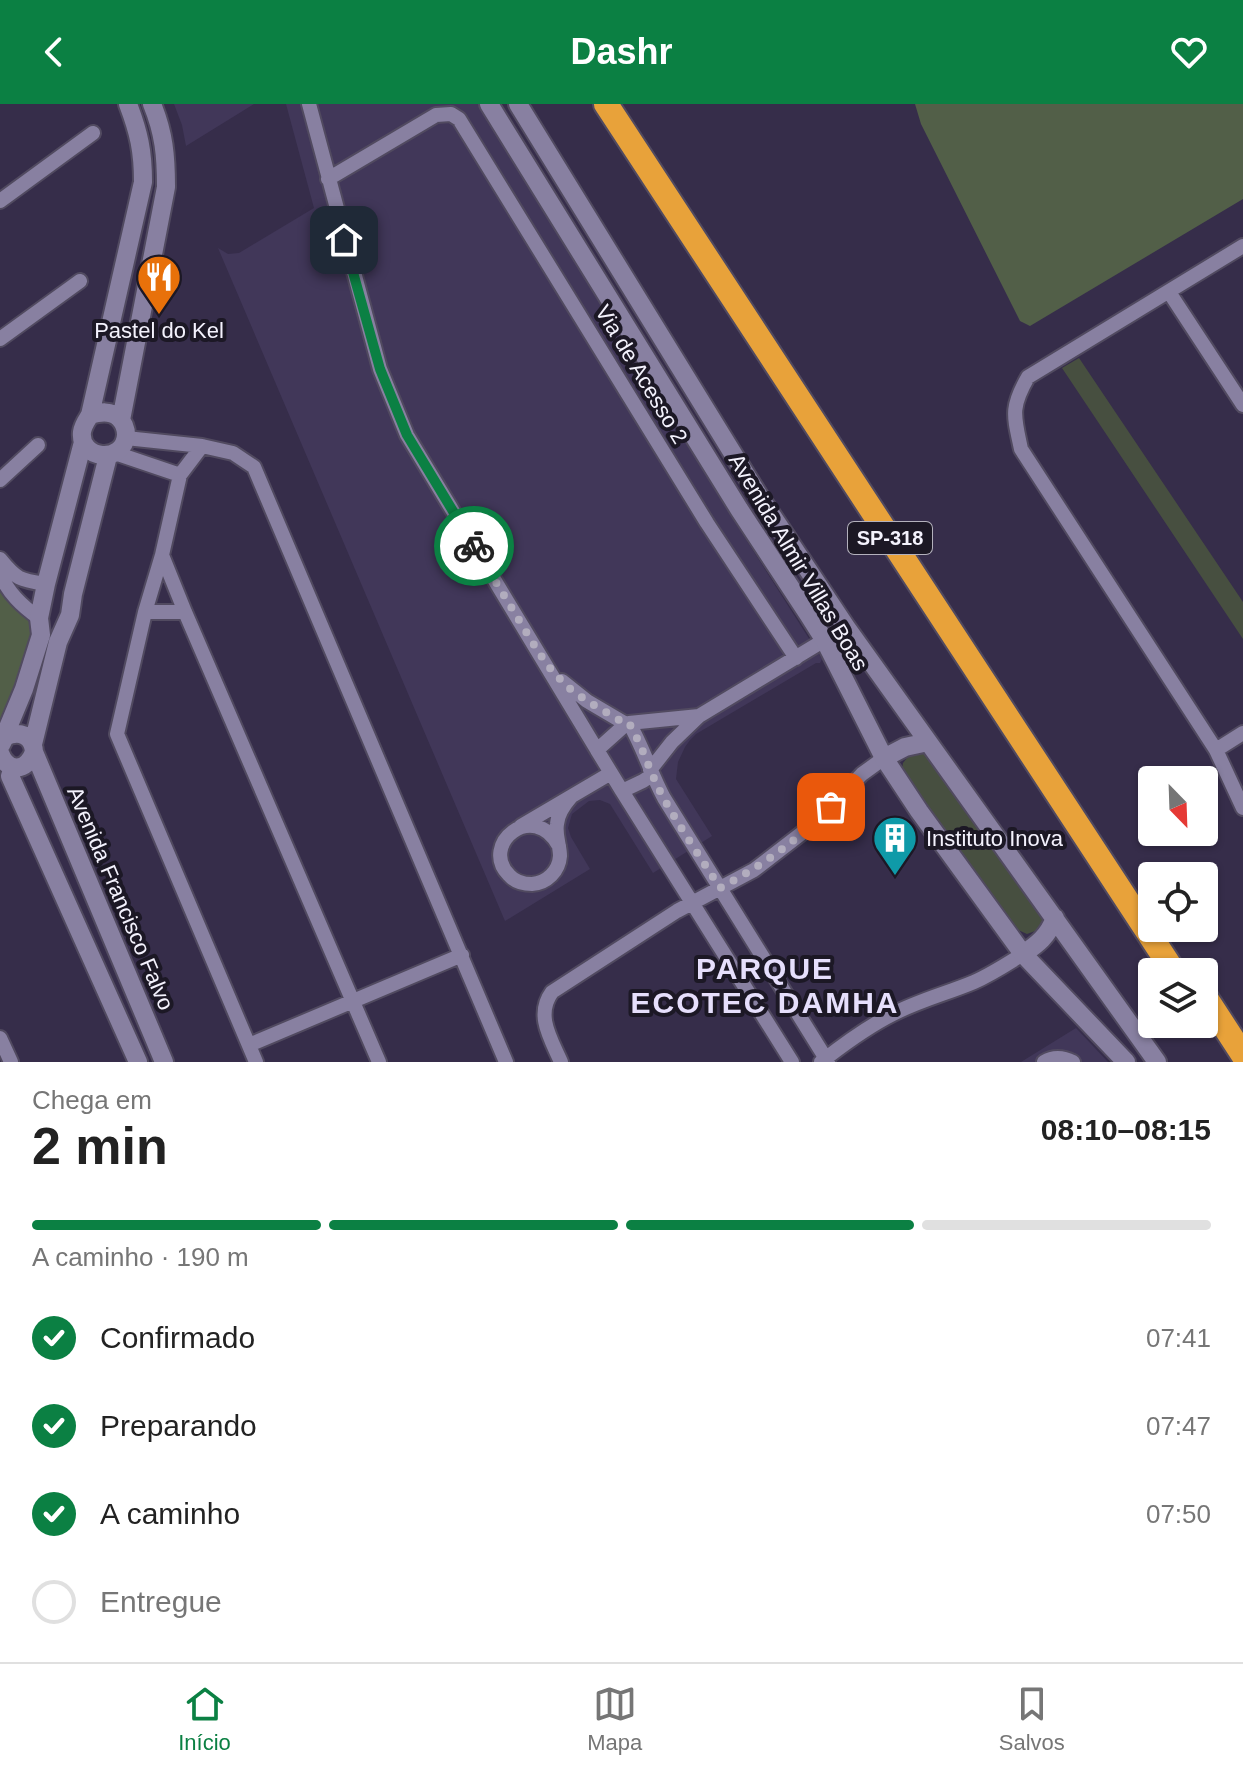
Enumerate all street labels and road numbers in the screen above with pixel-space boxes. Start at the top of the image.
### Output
street label: Via de Acesso 2 [590,300,693,448]
street label: Avenida Almir Villas Boas [724,449,873,675]
road number: SP-318 [848,522,932,554]
street label: Avenida Francisco Falvo [62,783,179,1014]

